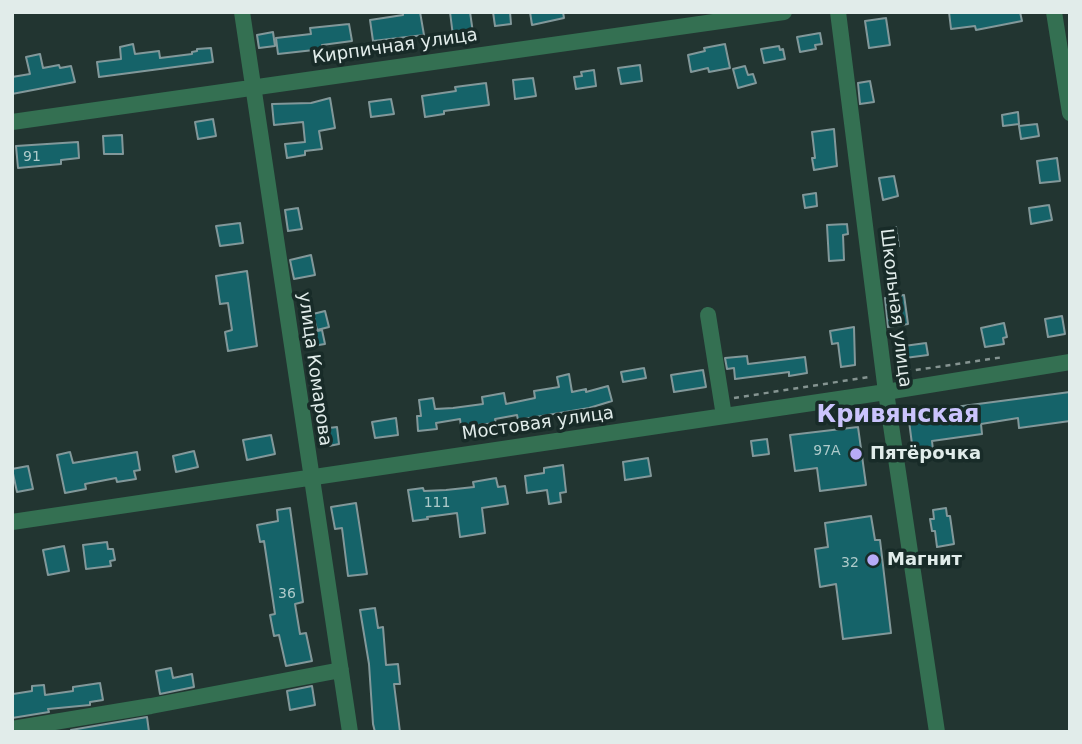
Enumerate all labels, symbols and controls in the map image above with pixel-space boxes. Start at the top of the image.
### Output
street label: Кирпичная улица [311,25,479,69]
house number: 91 [23,149,41,165]
street label: Школьная улица [875,227,915,389]
street label: улица Комарова [292,291,336,447]
district label: Кривянская [817,402,979,430]
street label: Мостовая улица [461,403,615,445]
house number: 97А [813,443,841,459]
place label: Пятёрочка [870,443,981,465]
marker: Пятёрочка [848,446,864,462]
house number: 111 [424,495,450,511]
place label: Магнит [887,549,962,571]
marker: Магнит [865,552,881,568]
house number: 32 [841,555,859,571]
house number: 36 [278,586,296,602]

